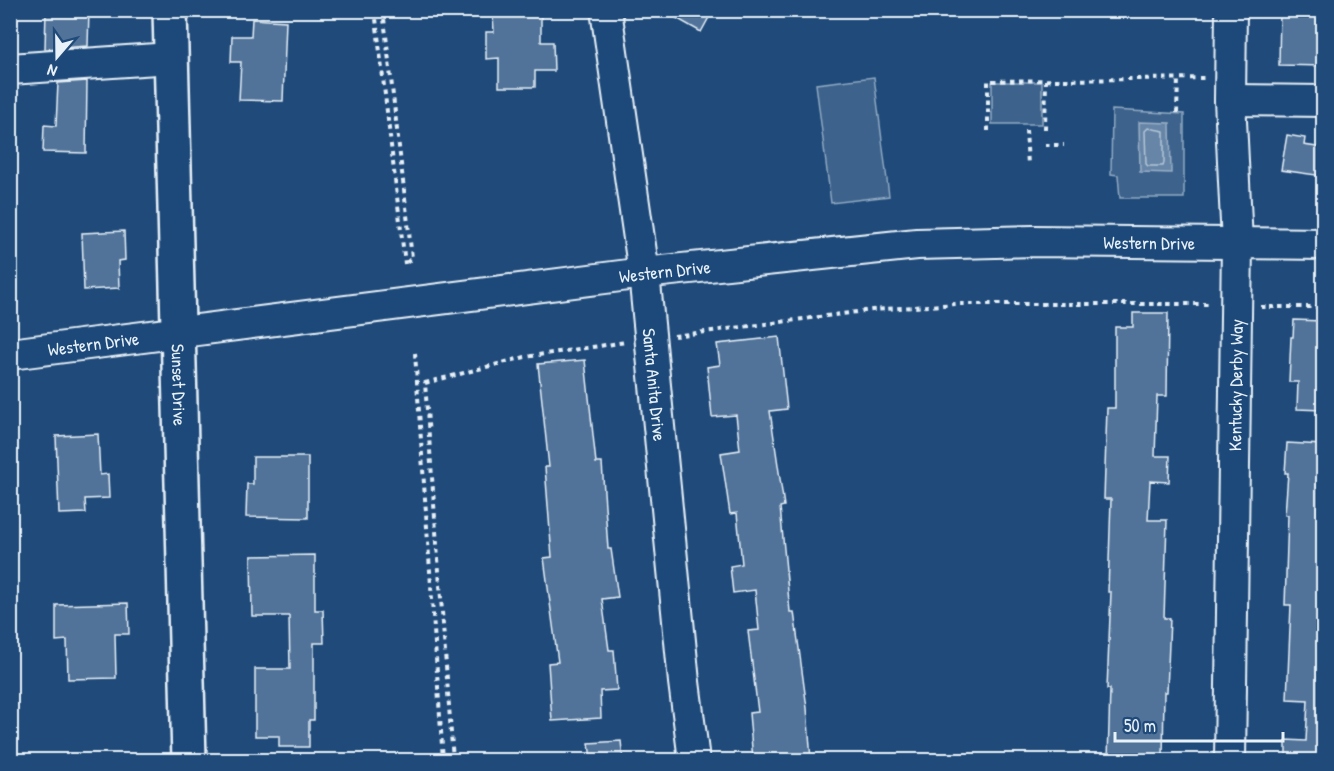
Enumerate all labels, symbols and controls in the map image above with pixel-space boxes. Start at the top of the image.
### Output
north arrow [27,27,87,87]
text: N [44,59,60,83]
street label: Western Drive [1103,229,1195,255]
street label: Western Drive [618,254,712,289]
street label: Kentucky Derby Way [1222,318,1248,451]
street label: Western Drive [46,325,140,362]
street label: Santa Anita Drive [637,327,673,442]
street label: Sunset Drive [166,344,193,426]
scale bar [1115,705,1283,743]
text: 50 m [1124,713,1156,738]

